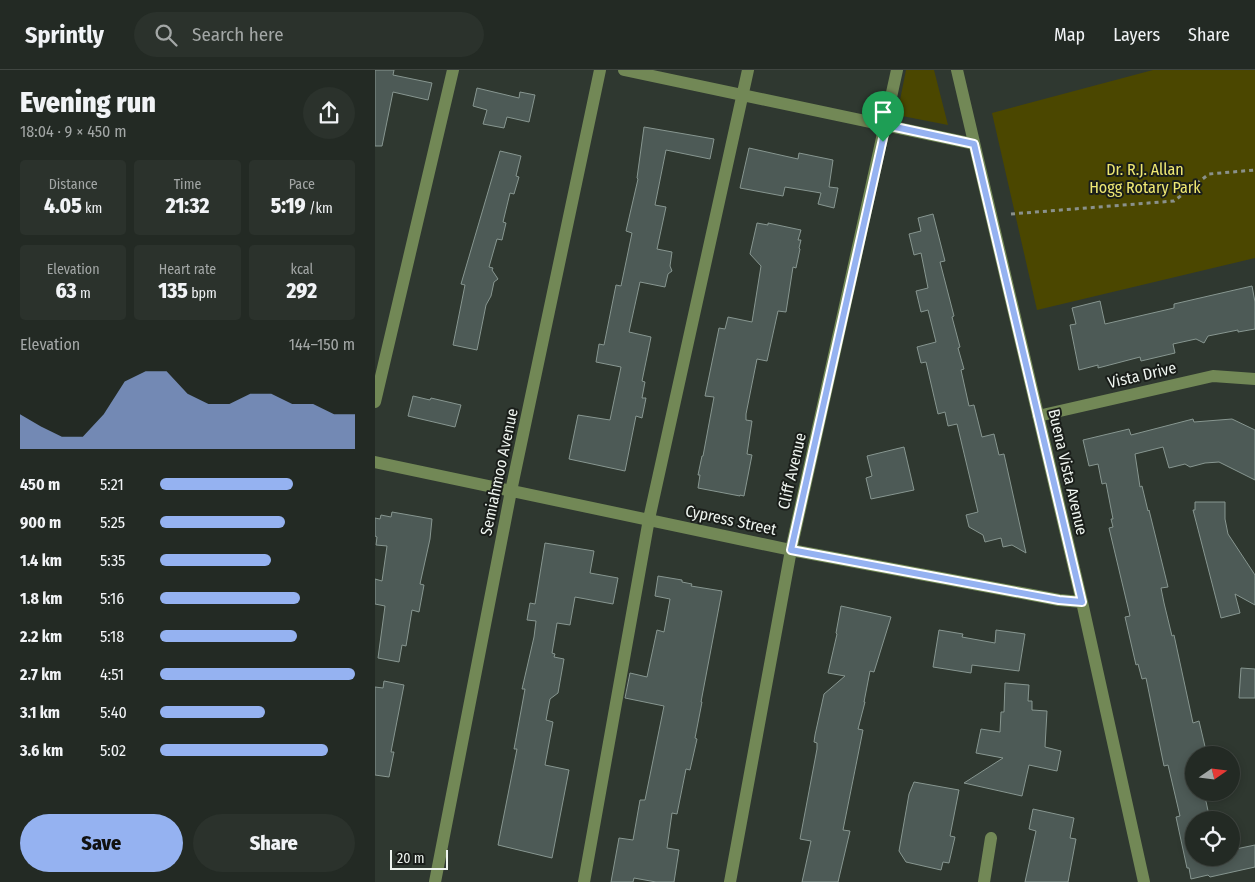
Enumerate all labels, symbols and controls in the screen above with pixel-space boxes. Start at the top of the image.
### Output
search box [134,12,484,57]
text: Sprintly [25,21,104,49]
icon: search [152,21,180,49]
text: Search here [192,23,284,46]
text: Map [1054,24,1085,46]
text: Layers [1113,24,1160,46]
text: Share [1188,24,1230,46]
text: Evening run [20,86,156,119]
button: share [303,87,355,139]
pin [862,91,904,142]
icon: arrive [869,98,897,126]
text: 18:04 · 9 × 450 m [20,122,127,141]
park label: Dr. R.J. Allan Hogg Rotary Park [1089,160,1201,197]
text: Distance [49,176,98,193]
text: Time [174,176,201,193]
text: Pace [289,176,315,193]
text: 4.05 [44,193,82,219]
text: 21:32 [166,193,209,219]
text: 5:19 [271,193,306,219]
text: km [82,200,102,217]
text: /km [306,200,333,217]
text: Elevation [47,261,100,278]
text: Heart rate [159,261,216,278]
text: kcal [290,261,313,278]
text: 63 [56,278,77,304]
text: 135 [158,278,188,304]
text: 292 [287,278,317,304]
text: m [77,285,91,302]
text: bpm [188,285,217,302]
text: Elevation [20,335,80,354]
text: 144–150 m [289,335,355,354]
street label: Vista Drive [1106,358,1178,392]
street label: Semiahmoo Avenue [476,407,522,537]
street label: Buena Vista Avenue [1044,407,1092,537]
street label: Cliff Avenue [774,431,810,511]
text: 450 m [20,475,60,494]
text: 5:21 [100,475,124,494]
street label: Cypress Street [684,501,779,539]
text: 900 m [20,513,61,532]
text: 5:25 [100,513,125,532]
text: 1.4 km [20,551,62,570]
text: 5:35 [100,551,125,570]
text: 1.8 km [20,589,63,608]
text: 5:16 [100,589,124,608]
text: 2.2 km [20,627,62,646]
text: 5:18 [100,627,124,646]
text: 2.7 km [20,665,62,684]
text: 4:51 [100,665,124,684]
text: 3.1 km [20,703,60,722]
text: 5:40 [100,703,127,722]
text: 3.6 km [20,741,63,760]
text: 5:02 [100,741,126,760]
north arrow [1185,746,1240,801]
map controls [1185,746,1240,866]
button: locate [1185,811,1240,866]
button: Save [20,814,183,872]
button: Share [193,814,355,872]
scale bar [390,847,447,870]
text: 20 m [397,850,425,867]

